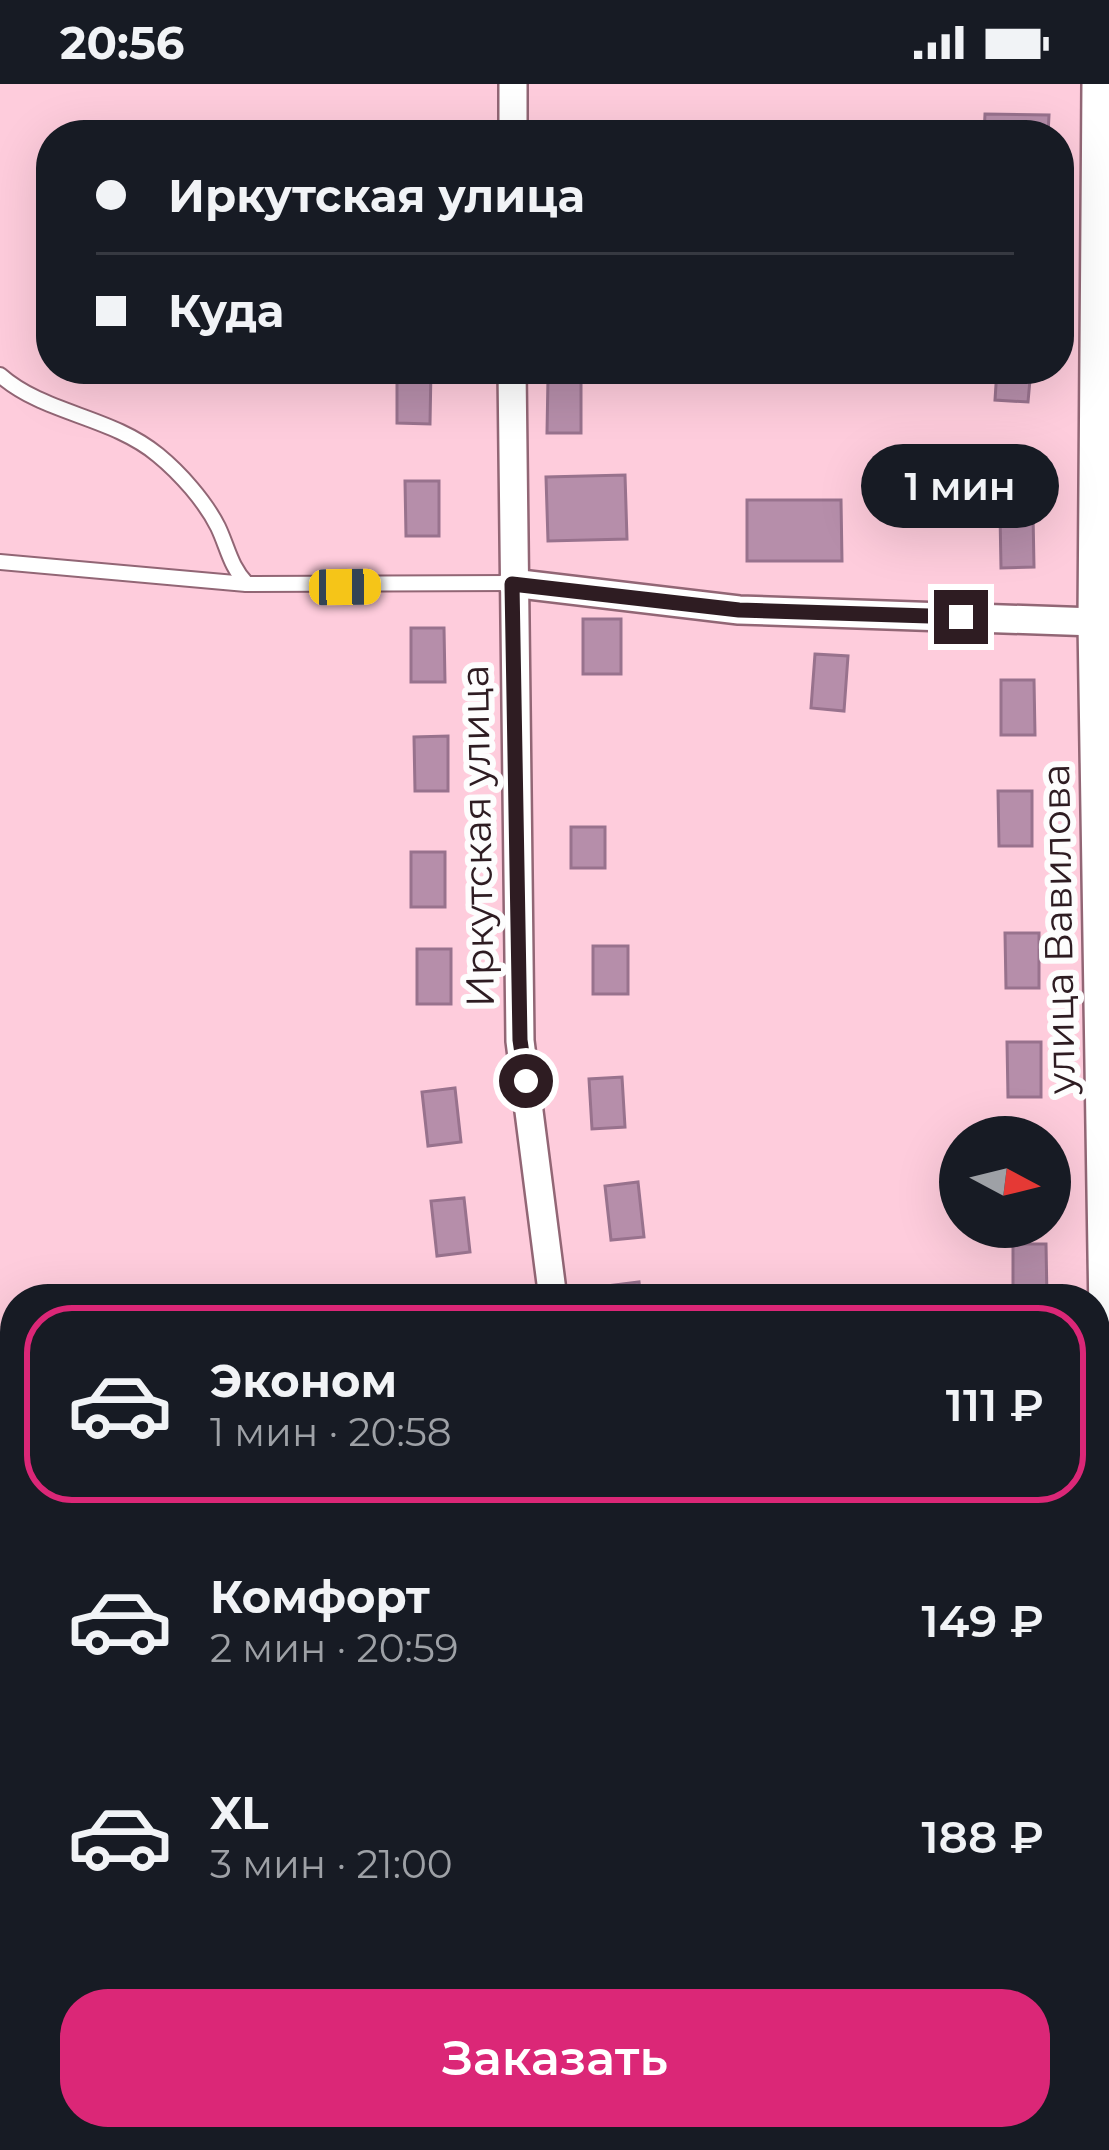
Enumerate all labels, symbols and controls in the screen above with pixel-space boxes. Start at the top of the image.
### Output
text: 20:56 [60,15,184,70]
text: Иркутская улица [168,168,585,223]
text: Куда [168,283,284,338]
callout: 1 мин [862,443,1060,527]
text: 1 мин [904,462,1016,510]
car [309,568,381,606]
route end [934,590,988,644]
street label: Иркутская улица [450,664,504,1008]
street label: улица Вавилова [1031,763,1085,1096]
route start [499,1054,553,1108]
north arrow [939,1116,1071,1248]
map controls [939,1116,1071,1248]
icon: car [66,1350,174,1458]
text: Эконом [210,1353,397,1408]
text: 111 ₽ [946,1377,1044,1432]
text: 1 мин · 20:58 [210,1408,452,1456]
icon: car [66,1566,174,1674]
text: Комфорт [210,1569,430,1624]
text: 149 ₽ [922,1593,1044,1648]
text: 2 мин · 20:59 [210,1624,459,1672]
icon: car [66,1782,174,1890]
text: XL [210,1785,268,1840]
text: 188 ₽ [921,1809,1044,1864]
text: 3 мин · 21:00 [210,1840,453,1888]
button: Заказать [60,1989,1050,2127]

